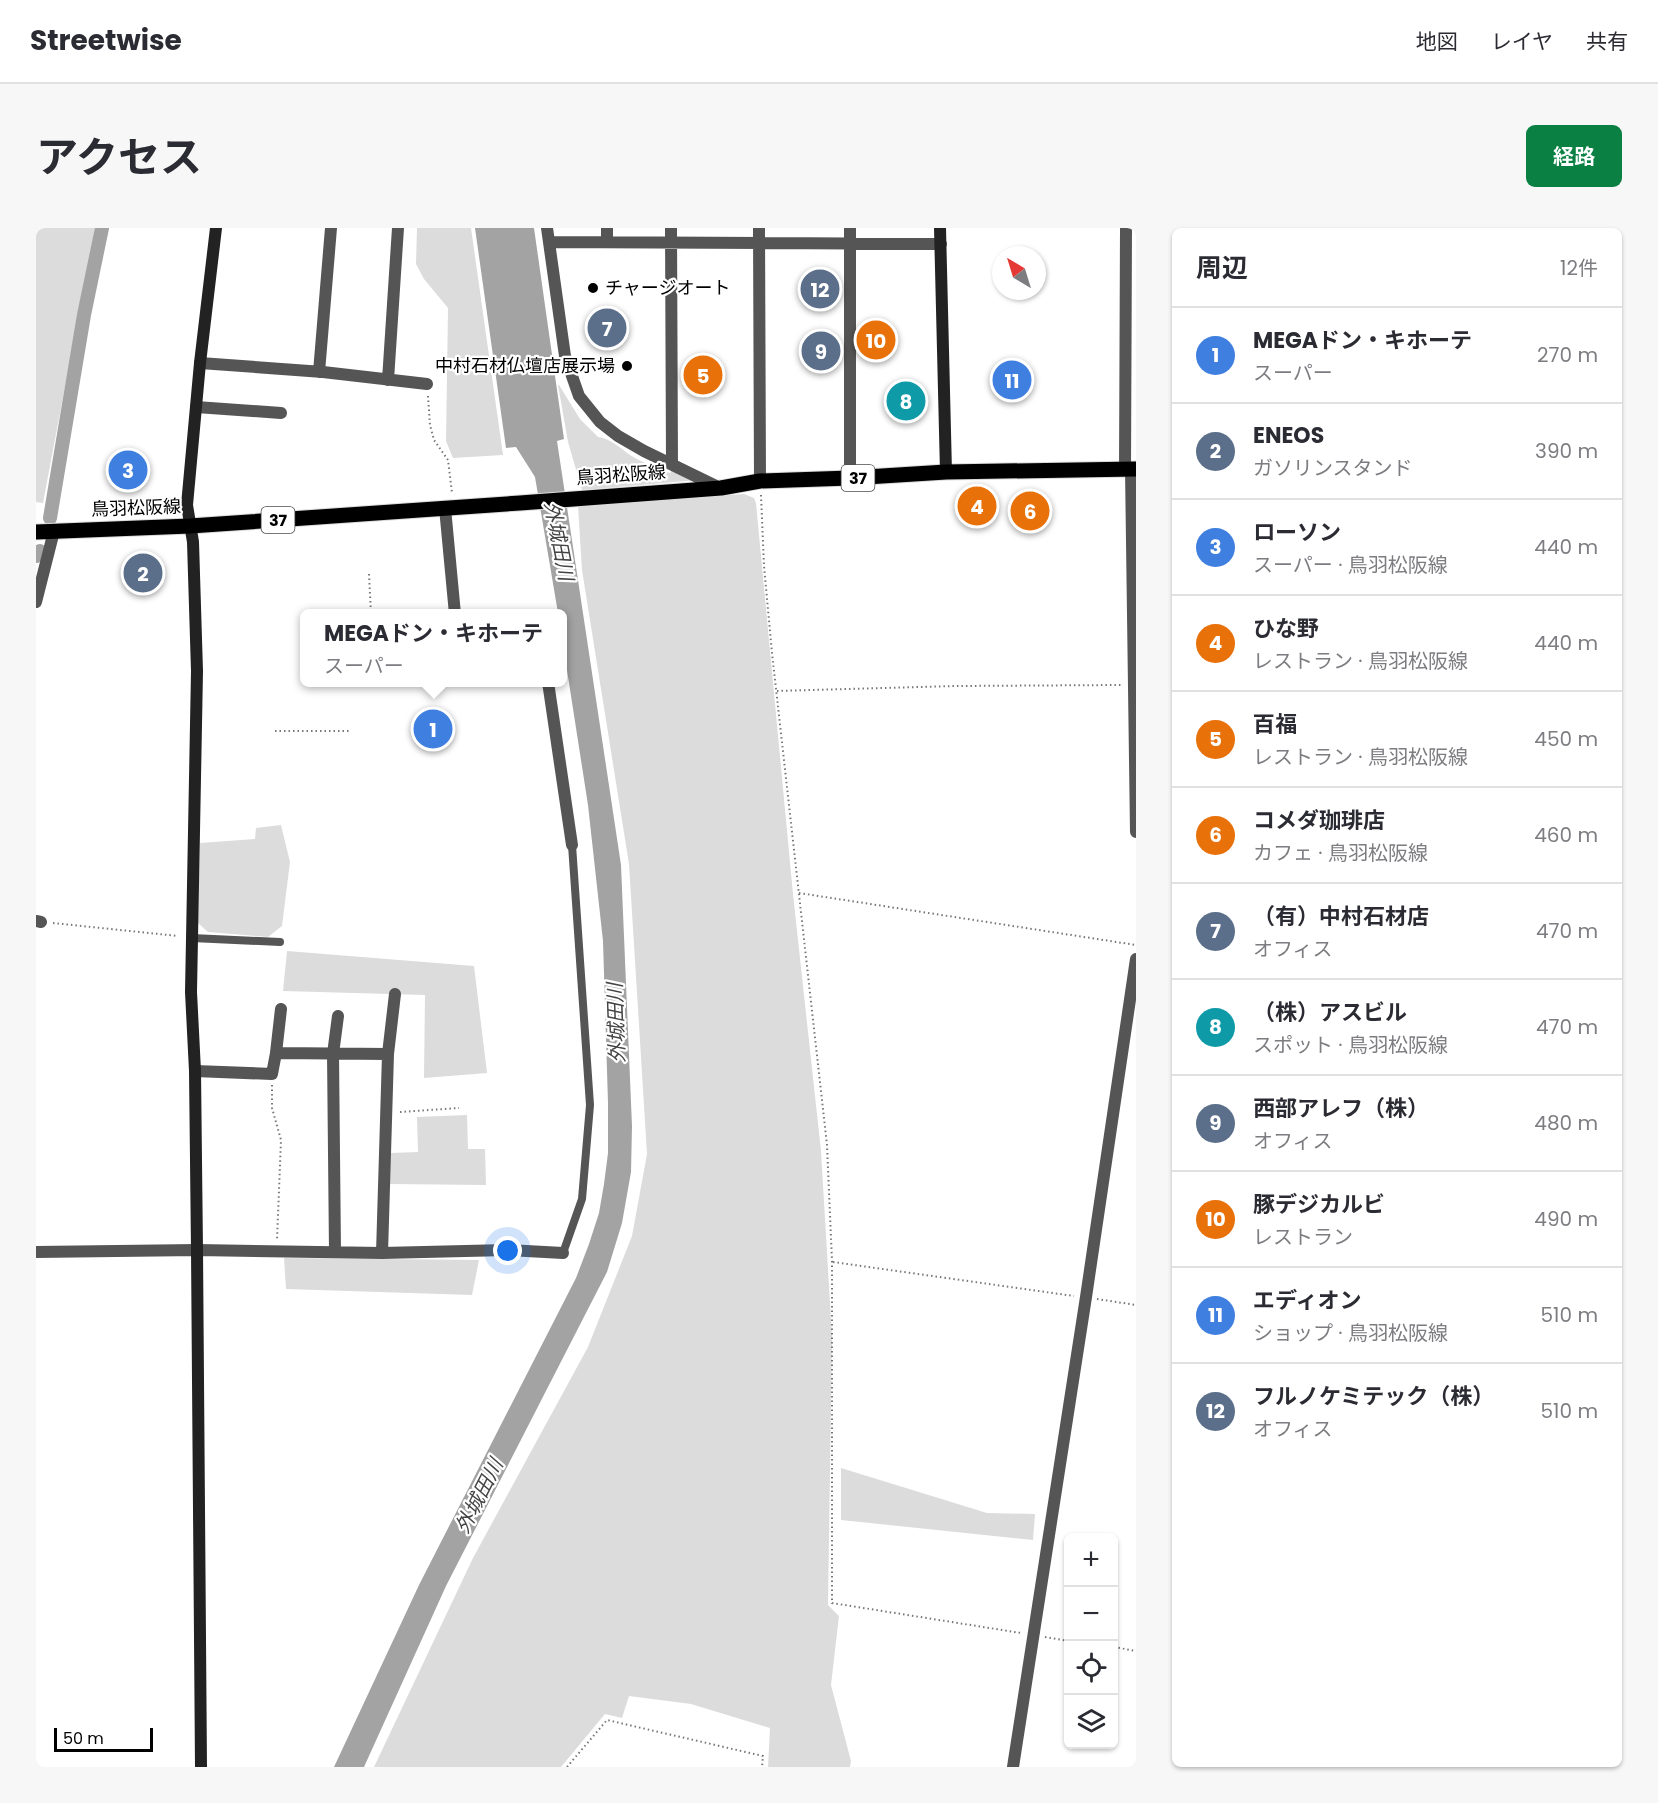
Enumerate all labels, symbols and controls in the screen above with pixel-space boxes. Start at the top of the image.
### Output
text: Streetwise [30,21,182,60]
text: 地図 [1416,27,1458,56]
text: レイヤ [1491,27,1553,56]
text: 共有 [1586,27,1628,56]
button: 経路 [1526,125,1622,187]
text: アクセス [36,128,202,187]
north arrow [992,246,1046,300]
text: 周辺 [1196,250,1248,286]
text: 12件 [1560,254,1598,282]
pin: 12 [800,266,840,312]
place label: チャージオート [605,275,730,300]
marker: チャージオート [586,281,600,295]
pin: 7 [588,306,626,350]
pin: 10 [856,318,896,362]
text: MEGAドン・キホーテ [1253,325,1472,356]
pin: 9 [802,328,840,374]
text: 1 [1212,341,1219,369]
text: 270 m [1537,341,1598,369]
pin: 5 [684,352,722,398]
place label: 中村石材仏壇店展示場 [435,353,615,378]
pin: 11 [992,358,1032,402]
marker: 中村石材仏壇店展示場 [620,359,634,373]
text: スーパー [1253,359,1333,387]
pin: 8 [886,378,926,423]
text: ENEOS [1253,420,1324,451]
text: 2 [1210,437,1221,465]
text: 390 m [1535,437,1598,465]
pin: 3 [108,448,148,492]
text: ガソリンスタンド [1253,454,1413,482]
street label: 鳥羽松阪線 [575,459,667,490]
road number: 37 [842,465,874,491]
pin: 4 [958,484,996,528]
pin: 6 [1010,488,1050,534]
street label: 鳥羽松阪線 [91,493,181,522]
water label: 外城田川 [538,499,581,585]
road number: 37 [262,507,294,533]
text: ローソン [1253,517,1341,548]
text: 3 [1209,533,1222,561]
text: 440 m [1534,533,1598,561]
pin: 2 [124,550,162,596]
text: スーパー · 鳥羽松阪線 [1253,551,1448,579]
popup [300,609,567,687]
text: ひな野 [1253,613,1319,644]
text: MEGAドン・キホーテ [324,618,543,649]
text: 4 [1209,629,1222,657]
text: 440 m [1534,629,1598,657]
text: レストラン · 鳥羽松阪線 [1253,647,1468,675]
text: スーパー [324,652,404,680]
pin: 1 [414,706,452,752]
text: 百福 [1253,709,1297,740]
text: 5 [1209,725,1222,753]
text: 450 m [1534,725,1598,753]
text: レストラン · 鳥羽松阪線 [1253,743,1468,771]
text: コメダ珈琲店 [1253,805,1385,836]
text: 6 [1209,821,1222,849]
text: 460 m [1534,821,1598,849]
text: カフェ · 鳥羽松阪線 [1253,839,1428,867]
text: （有）中村石材店 [1253,901,1429,932]
text: 7 [1210,917,1221,945]
text: 470 m [1536,917,1598,945]
text: オフィス [1253,935,1333,963]
water label: 外城田川 [601,981,631,1063]
text: （株）アスビル [1253,997,1407,1028]
text: 8 [1209,1013,1222,1041]
text: 470 m [1536,1013,1598,1041]
text: スポット · 鳥羽松阪線 [1253,1031,1448,1059]
text: 西部アレフ（株） [1253,1093,1429,1124]
text: 9 [1209,1109,1222,1137]
text: 480 m [1534,1109,1598,1137]
text: オフィス [1253,1127,1333,1155]
text: 豚デジカルビ [1253,1189,1385,1220]
text: 10 [1205,1205,1226,1233]
text: 490 m [1534,1205,1598,1233]
text: レストラン [1253,1223,1353,1251]
your location [493,1236,522,1265]
text: エディオン [1253,1285,1361,1316]
text: 11 [1208,1301,1223,1329]
text: 510 m [1541,1301,1598,1329]
text: ショップ · 鳥羽松阪線 [1253,1319,1448,1347]
text: フルノケミテック（株） [1253,1381,1494,1412]
text: 12 [1206,1397,1225,1425]
text: 510 m [1541,1397,1598,1425]
text: オフィス [1253,1415,1333,1443]
water label: 外城田川 [448,1452,511,1538]
map controls [1064,1533,1118,1749]
button: + [1064,1533,1118,1587]
button: − [1064,1587,1118,1641]
button: locate [1064,1641,1118,1695]
button: layers [1064,1695,1118,1749]
scale bar [54,1725,153,1752]
text: 50 m [63,1727,104,1750]

